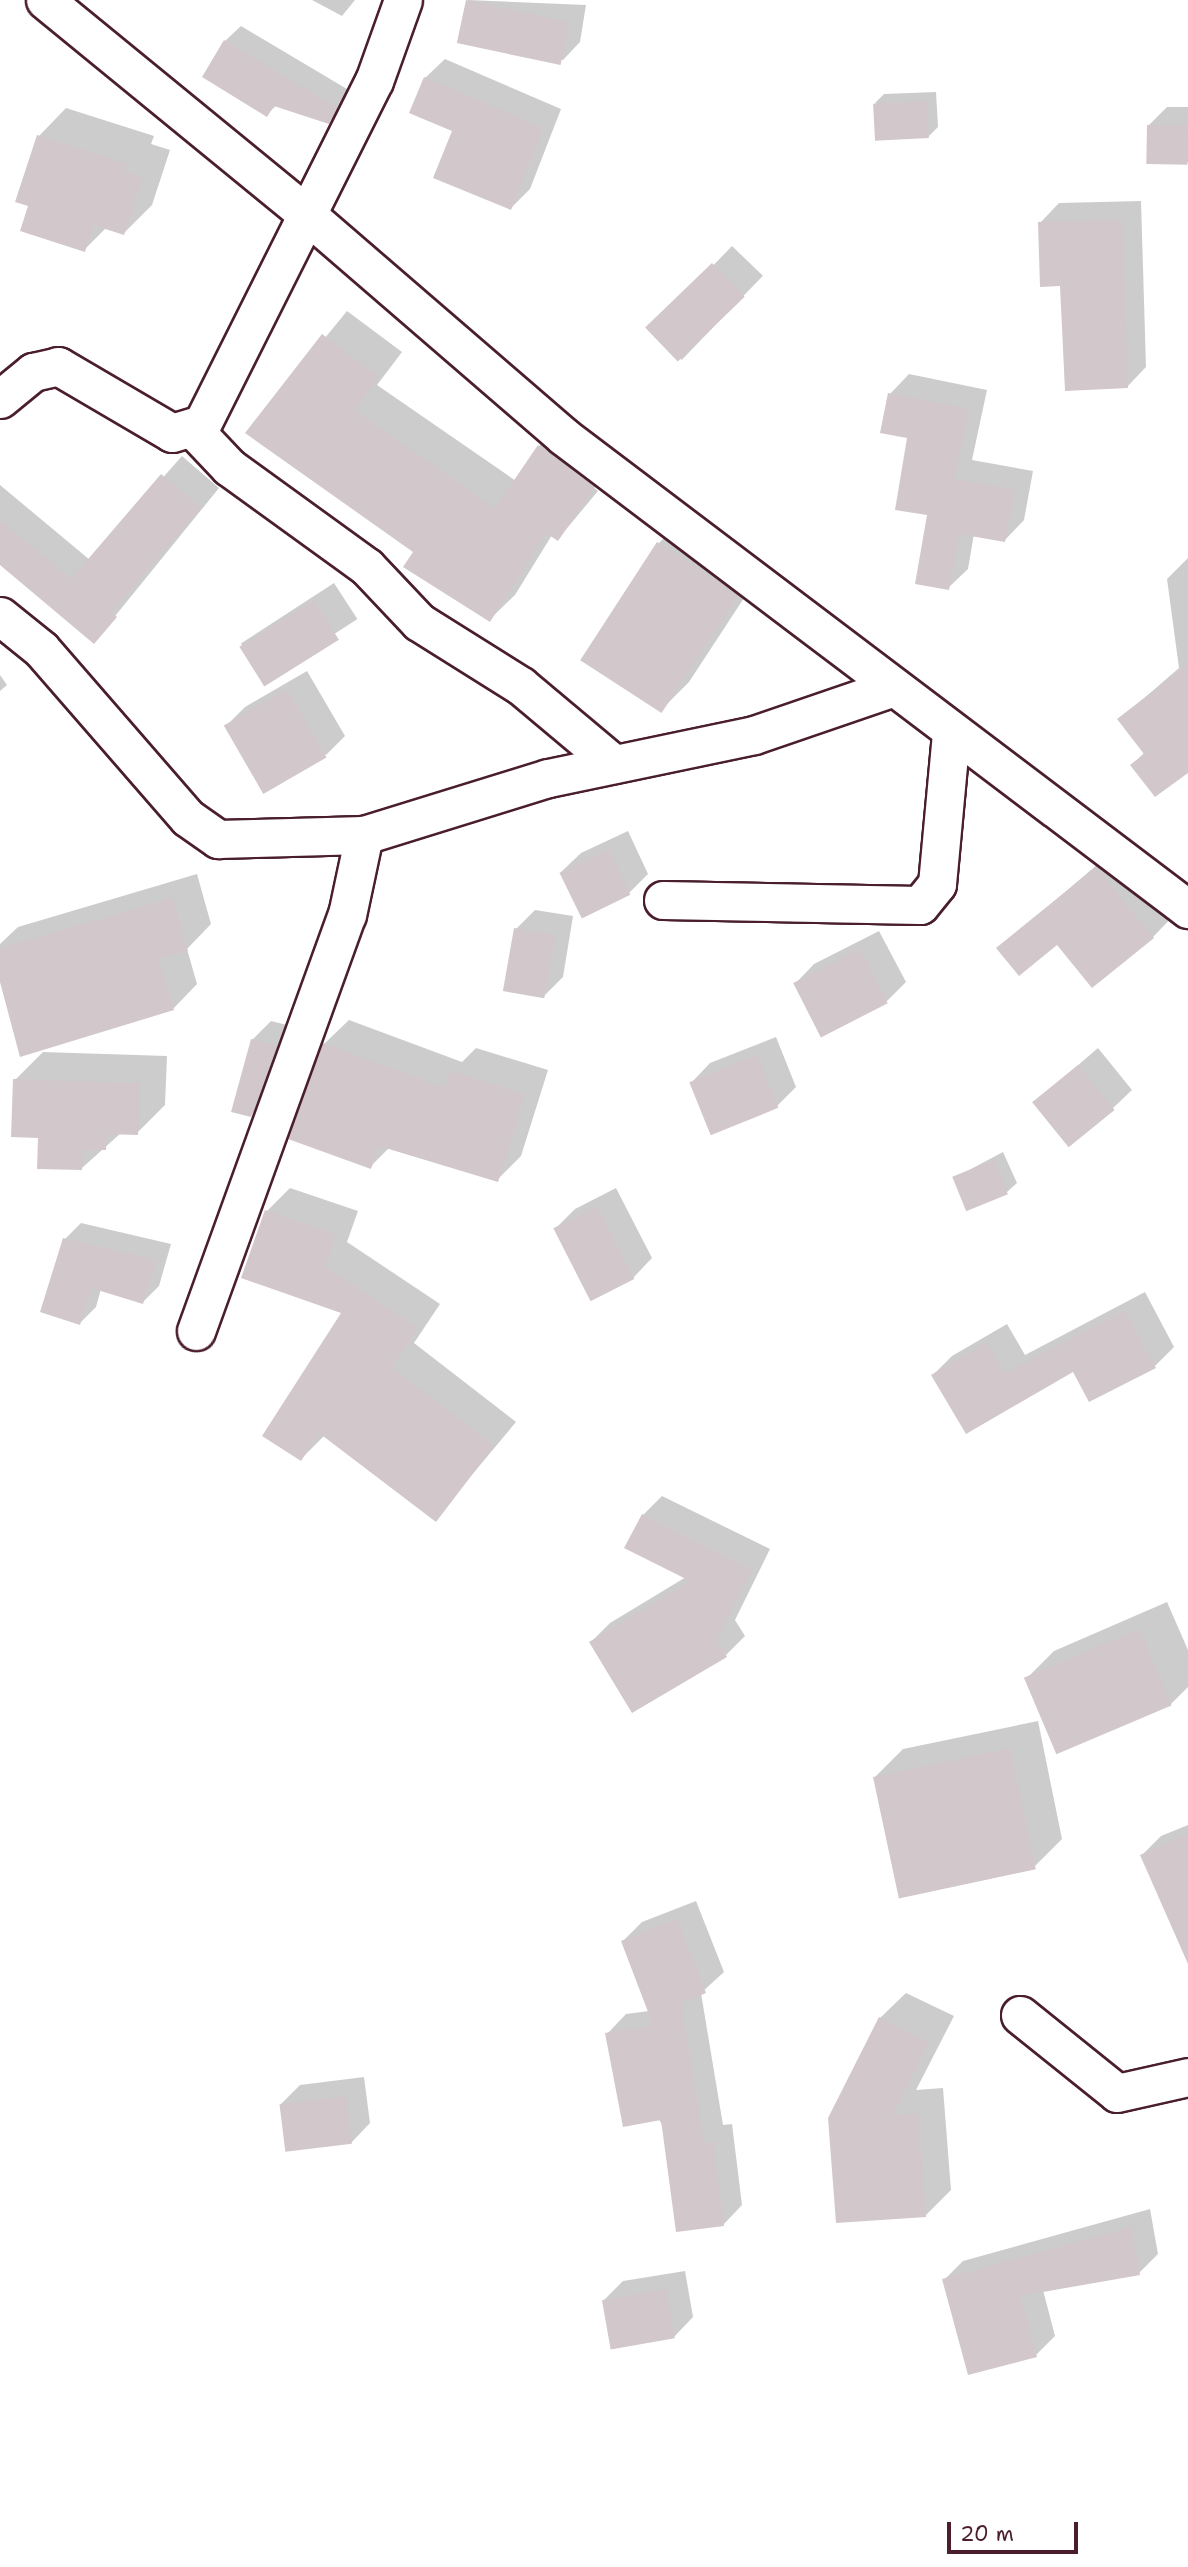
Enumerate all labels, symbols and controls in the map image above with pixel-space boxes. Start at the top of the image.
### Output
scale bar [950,2508,1081,2552]
text: 20 m [960,2520,1014,2548]

